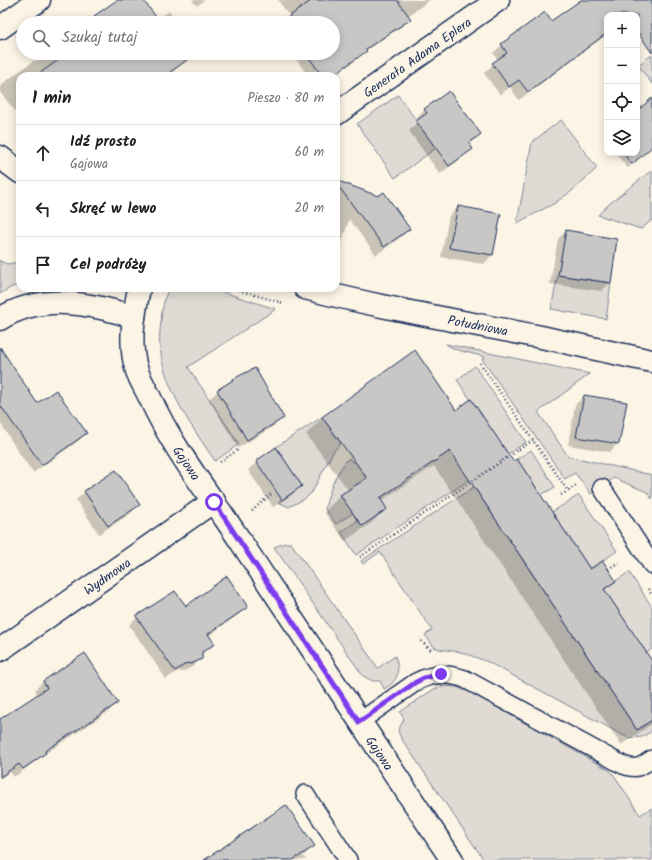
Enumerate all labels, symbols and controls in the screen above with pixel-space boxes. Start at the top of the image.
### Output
map controls [604,12,640,156]
button: + [604,12,640,48]
street label: Generała Adama Eplera [359,13,476,104]
search box [16,16,340,60]
text: Szukaj tutaj [62,26,137,50]
icon: search [30,27,52,49]
button: − [604,48,640,84]
button: locate [604,84,640,120]
text: 1 min [32,85,71,112]
text: Pieszo · 80 m [247,88,324,109]
button: layers [604,120,640,156]
text: Idź prosto [70,130,136,154]
icon: ahead [32,142,54,164]
text: 60 m [295,142,324,163]
text: Gajowa [70,154,108,175]
text: Skręć w lewo [70,197,156,221]
icon: left [32,198,54,220]
text: 20 m [294,198,324,219]
text: Cel podróży [70,253,146,277]
icon: arrive [32,254,54,276]
street label: Południowa [446,310,510,343]
street label: Gajowa [166,442,205,485]
route start [205,493,223,511]
street label: Wydmowa [80,553,136,601]
route end [432,665,450,683]
street label: Gajowa [359,732,398,775]

